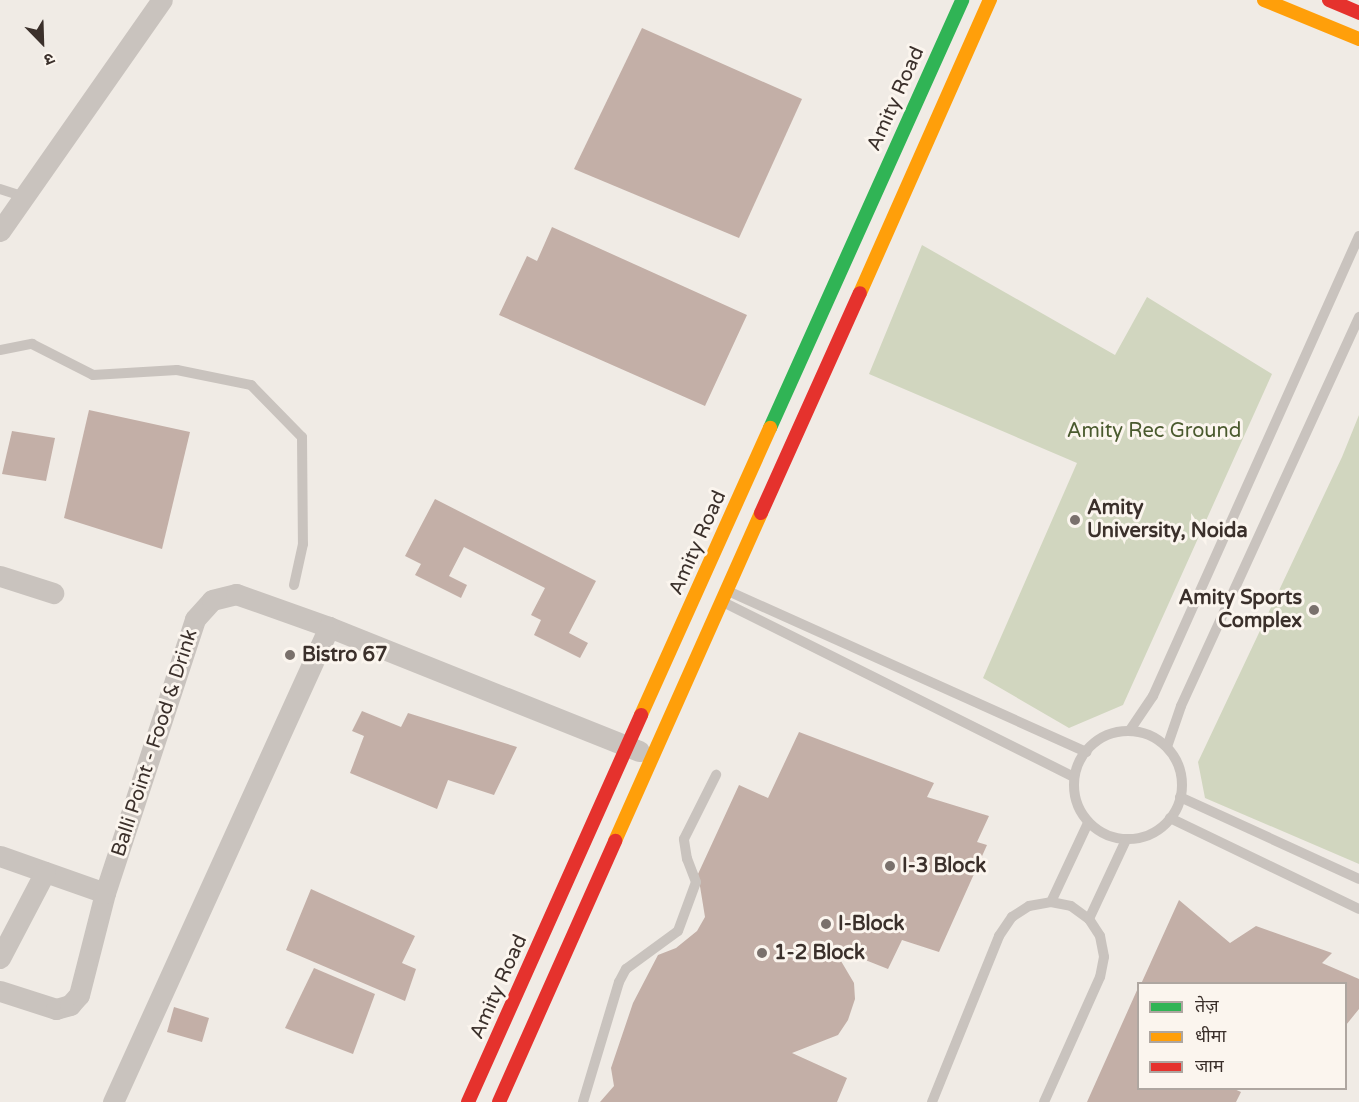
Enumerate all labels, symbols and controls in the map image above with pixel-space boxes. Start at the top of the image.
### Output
north arrow [12,12,72,72]
street label: Amity Road [862,43,930,155]
text: उ [41,48,57,70]
park label: Amity Rec Ground [1067,419,1241,443]
street label: Amity Road [664,487,732,599]
place label: Amity University, Noida [1087,496,1248,543]
marker: Amity University, Noida [1068,513,1082,527]
place label: Amity Sports Complex [1179,586,1302,633]
marker: Amity Sports Complex [1307,603,1321,617]
street label: Balli Point - Food & Drink [107,626,203,860]
place label: Bistro 67 [302,643,388,667]
marker: Bistro 67 [283,648,297,662]
place label: I-3 Block [902,854,986,878]
marker: I-3 Block [883,859,897,873]
place label: I-Block [838,912,904,936]
marker: I-Block [819,917,833,931]
street label: Amity Road [465,931,533,1043]
place label: 1-2 Block [774,941,865,965]
marker: 1-2 Block [755,946,769,960]
legend [1137,982,1347,1090]
text: तेज़ [1195,995,1219,1017]
text: धीमा [1195,1025,1226,1047]
text: जाम [1195,1055,1224,1077]

